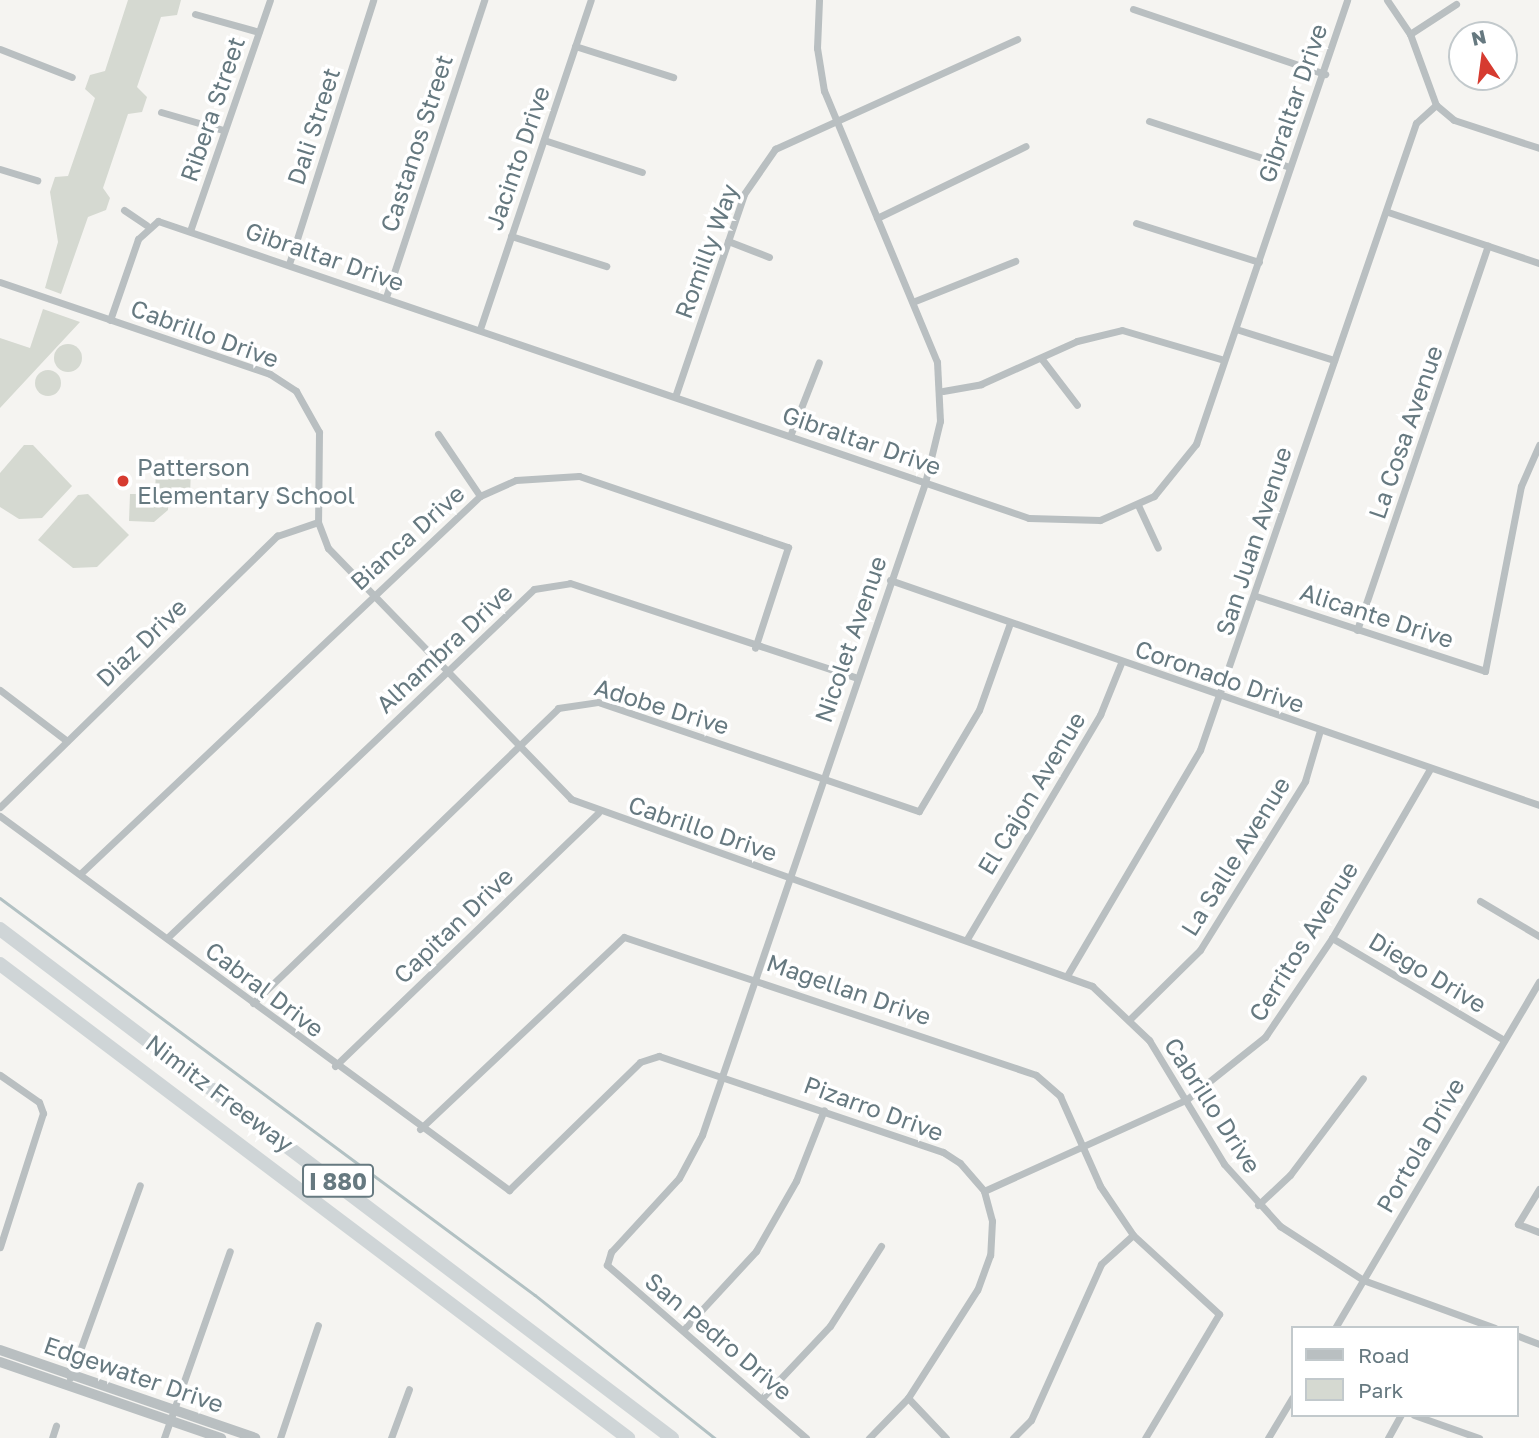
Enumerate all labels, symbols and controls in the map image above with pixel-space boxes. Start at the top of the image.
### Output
street label: Gibraltar Drive [1251,20,1333,186]
north arrow [1448,21,1518,91]
text: N [1469,24,1488,50]
street label: Ribera Street [174,33,250,185]
street label: Castanos Street [374,51,458,235]
street label: Dali Street [281,64,345,188]
street label: Jacinto Drive [479,82,555,234]
street label: Romilly Way [668,180,744,322]
street label: Gibraltar Drive [242,215,408,297]
street label: Cabrillo Drive [127,293,283,373]
street label: La Cosa Avenue [1362,342,1448,522]
street label: Gibraltar Drive [779,399,945,481]
street label: San Juan Avenue [1209,443,1297,639]
place label: Patterson Elementary School [137,453,355,509]
marker: Patterson Elementary School [115,473,131,489]
street label: Bianca Drive [344,478,470,596]
street label: Nicolet Avenue [808,552,892,726]
street label: Alicante Drive [1297,577,1457,653]
street label: Alhambra Drive [370,578,518,718]
street label: Diaz Drive [90,592,192,692]
street label: Coronado Drive [1132,634,1308,718]
street label: Adobe Drive [591,672,733,740]
street label: El Cajon Avenue [971,707,1091,879]
street label: La Salle Avenue [1175,771,1295,941]
street label: Cabrillo Drive [625,789,781,867]
street label: Cerritos Avenue [1242,856,1364,1026]
street label: Capitan Drive [387,861,519,989]
street label: Diego Drive [1364,926,1492,1018]
street label: Cabral Drive [200,935,330,1043]
street label: Magellan Drive [763,947,935,1031]
street label: Nimitz Freeway [141,1028,299,1158]
street label: Cabrillo Drive [1159,1032,1267,1178]
street label: Pizarro Drive [800,1069,948,1147]
street label: Portola Drive [1370,1073,1470,1217]
road number: I 880 [301,1162,375,1200]
street label: San Pedro Drive [640,1266,798,1406]
legend [1290,1326,1518,1417]
street label: Edgewater Drive [40,1330,228,1418]
text: Road [1358,1342,1409,1368]
text: Park [1358,1377,1403,1403]

